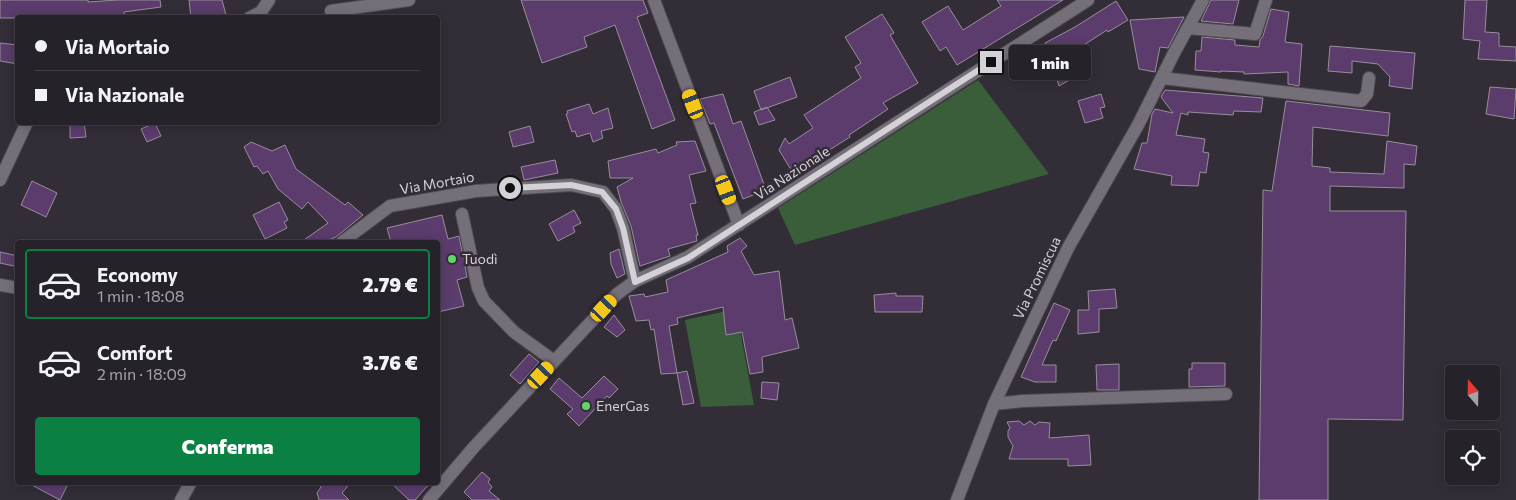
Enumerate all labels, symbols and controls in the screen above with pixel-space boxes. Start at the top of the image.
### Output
text: Via Mortaio [65,35,170,58]
callout: 1 min [1008,44,1091,80]
route end [980,51,1002,73]
text: 1 min [1031,53,1069,72]
text: Via Nazionale [65,83,184,106]
car [680,87,705,121]
street label: Via Nazionale [751,142,833,203]
street label: Via Mortaio [398,168,476,197]
car [713,173,738,207]
route start [499,177,521,199]
street label: Via Promiscua [1009,234,1064,322]
place label: Tuodì [462,250,498,267]
marker: Tuodì [446,253,458,265]
icon: car [37,262,82,307]
text: Economy [97,263,178,286]
text: 2.79 € [363,273,418,296]
text: 1 min · 18:08 [97,286,185,305]
car [588,292,619,324]
icon: car [37,340,82,385]
text: Comfort [97,341,173,364]
text: 3.76 € [363,351,418,374]
car [525,359,556,391]
text: 2 min · 18:09 [97,364,187,383]
north arrow [1445,365,1500,420]
map controls [1445,365,1500,485]
place label: EnerGas [596,397,649,414]
marker: EnerGas [580,400,592,412]
button: Conferma [35,417,420,475]
button: locate [1445,430,1500,485]

